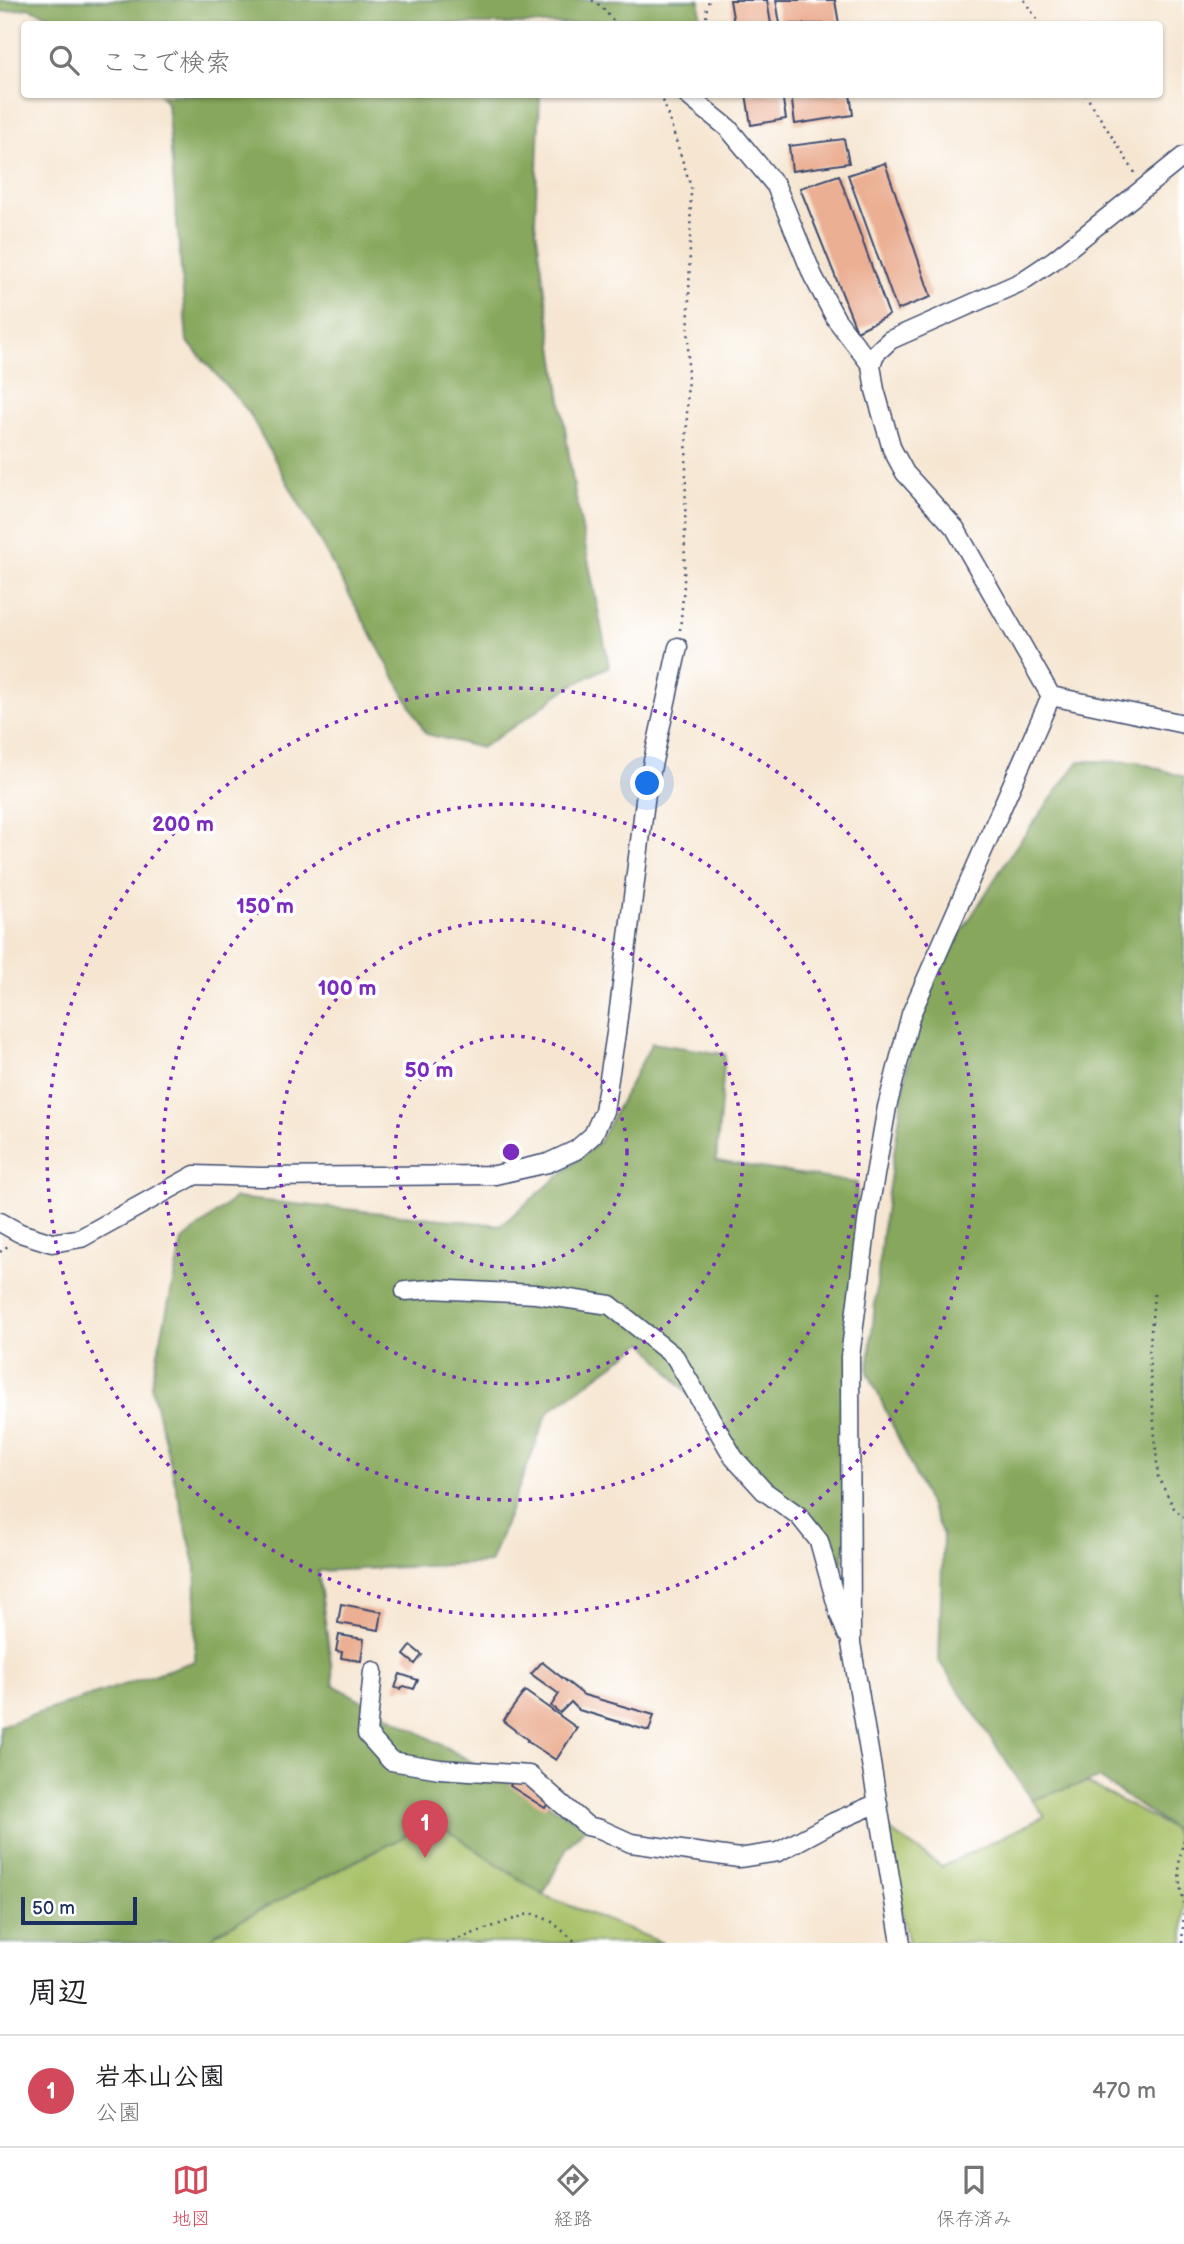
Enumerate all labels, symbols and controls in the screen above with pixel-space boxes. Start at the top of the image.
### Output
search box [21,21,1163,98]
icon: search [45,41,83,79]
text: ここで検索 [101,48,231,79]
your location [630,766,664,800]
text: 200 m [152,812,214,837]
text: 150 m [236,894,294,919]
text: 100 m [318,976,376,1001]
text: 50 m [405,1058,453,1083]
centre of rings [499,1140,523,1164]
pin: 1 [402,1800,448,1858]
scale bar [21,1894,136,1926]
text: 50 m [32,1897,75,1920]
text: 周辺 [28,1975,88,2011]
text: 岩本山公園 [95,2062,225,2093]
text: 1 [46,2077,56,2105]
text: 470 m [1092,2077,1156,2105]
text: 公園 [95,2099,141,2127]
tab: 地図 [172,2161,210,2231]
tab: 経路 [554,2161,592,2231]
tab: 保存済み [936,2161,1012,2231]

